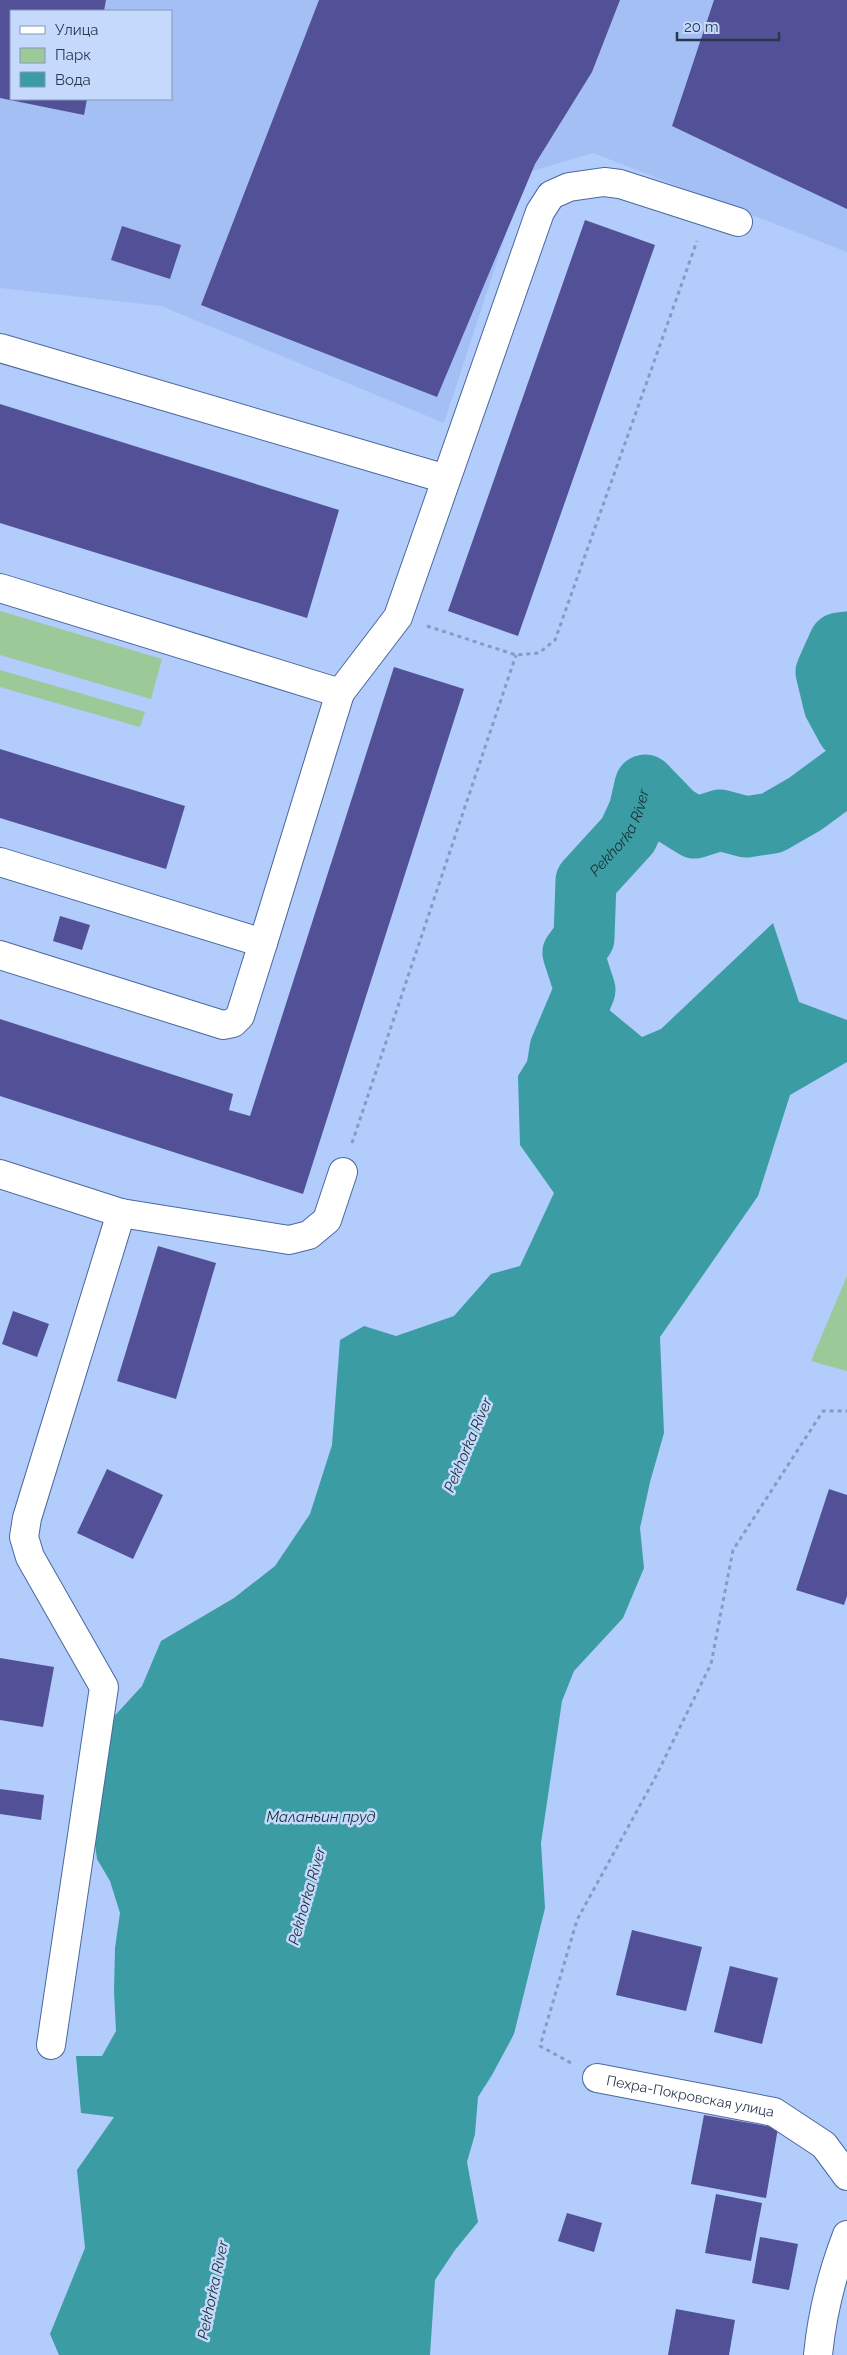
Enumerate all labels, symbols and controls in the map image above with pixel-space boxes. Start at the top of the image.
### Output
legend [10,10,172,100]
scale bar [677,10,780,42]
text: 20 m [684,18,719,36]
text: Улица [55,21,99,39]
text: Парк [55,46,91,64]
text: Вода [55,71,91,89]
water label: Pekhorka River [586,787,653,880]
water label: Pekhorka River [440,1394,496,1495]
water label: Маланьин пруд [267,1808,376,1826]
water label: Pekhorka River [284,1844,330,1947]
street label: Пехра-Покровская улица [605,2072,775,2120]
water label: Pekhorka River [194,2238,232,2341]

